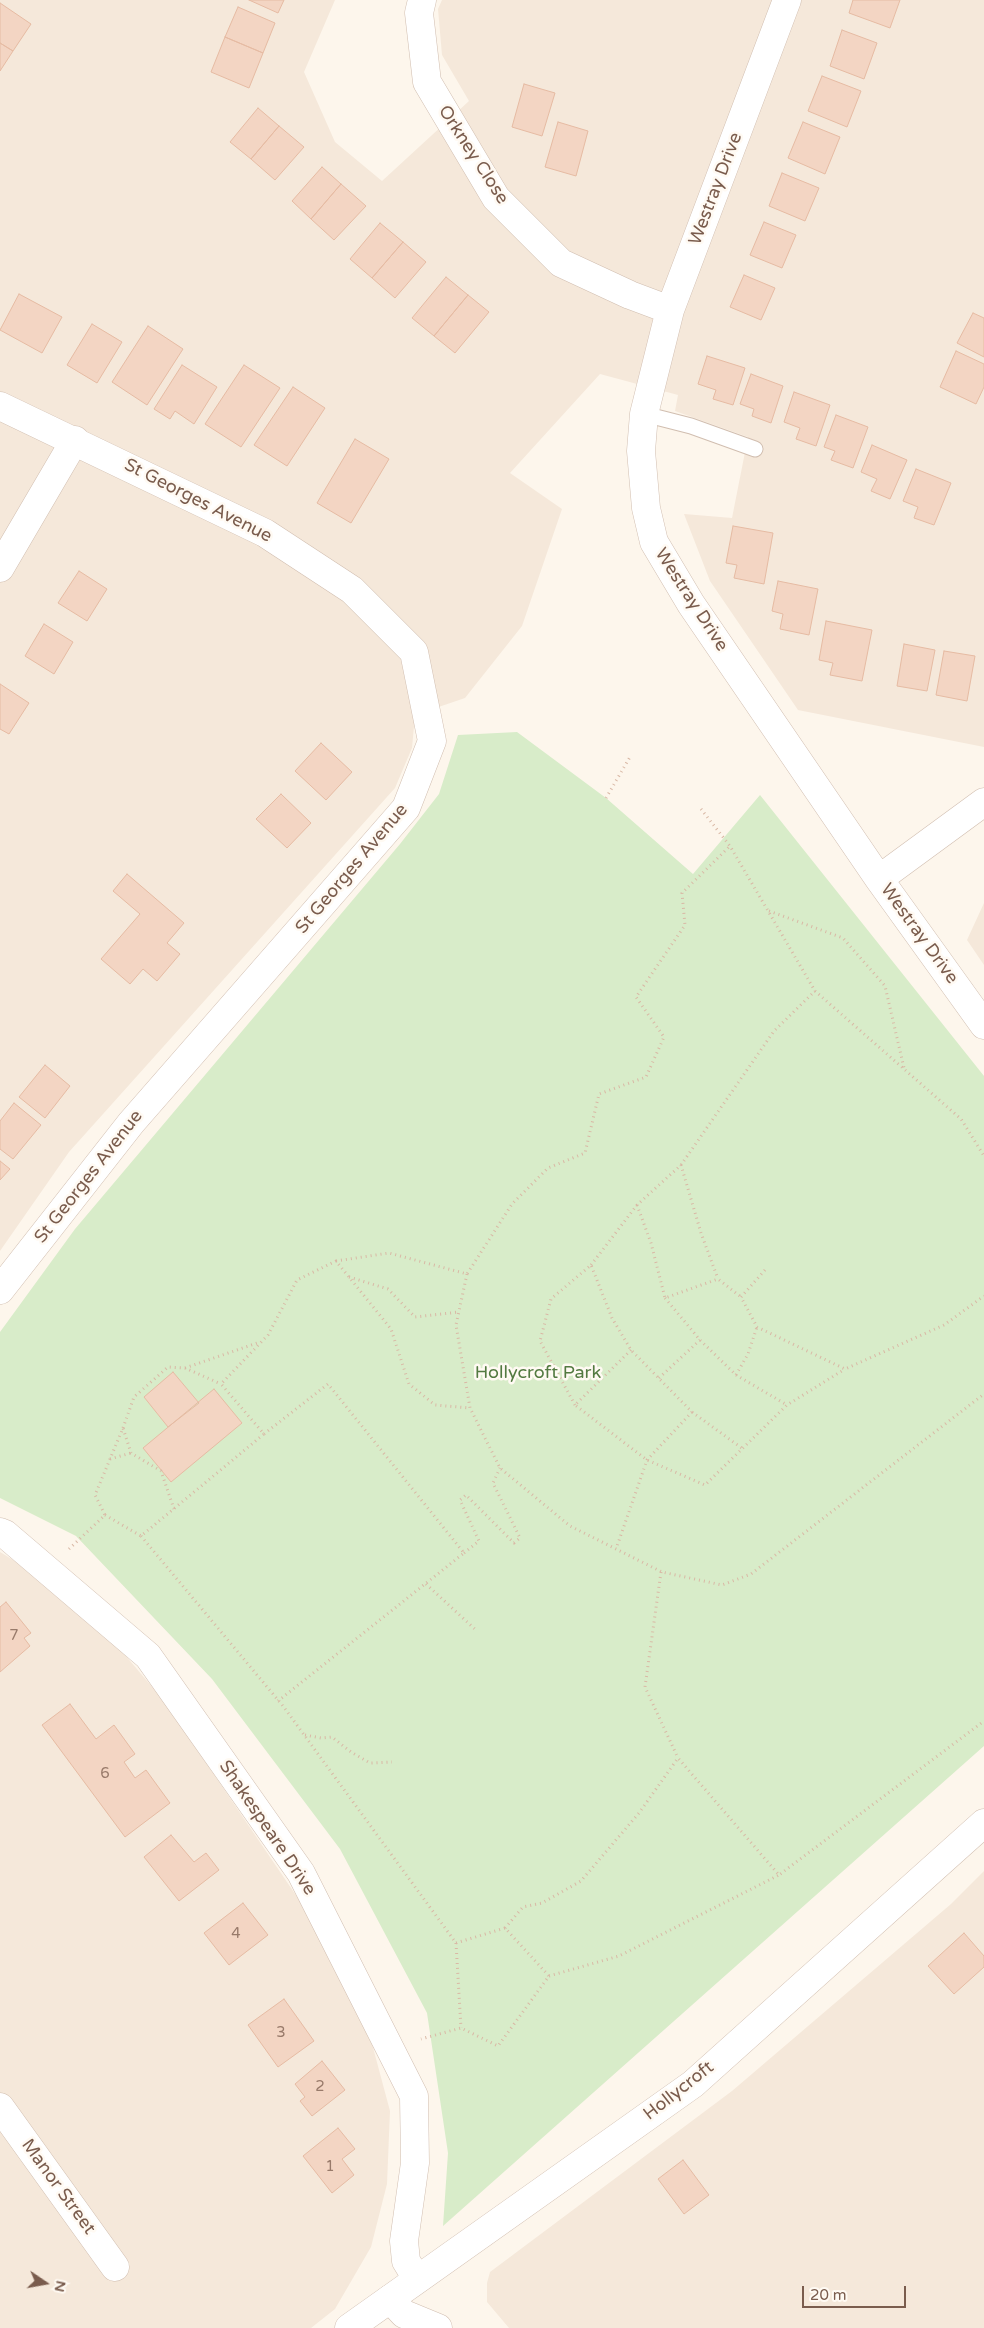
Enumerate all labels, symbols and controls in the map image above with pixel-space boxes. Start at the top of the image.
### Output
street label: Orkney Close [433,102,513,208]
street label: Westray Drive [685,130,747,248]
street label: St Georges Avenue [121,454,275,548]
street label: Westray Drive [650,544,732,656]
street label: St Georges Avenue [291,800,413,938]
street label: Westray Drive [875,880,963,988]
street label: St Georges Avenue [30,1106,148,1248]
park label: Hollycroft Park [475,1362,601,1384]
house number: 7 [9,1627,19,1645]
street label: Shakespeare Drive [214,1756,320,1900]
house number: 6 [100,1765,110,1783]
house number: 4 [231,1925,241,1943]
house number: 3 [276,2024,286,2042]
street label: Hollycroft [639,2057,719,2125]
house number: 2 [315,2078,325,2096]
street label: Manor Street [16,2135,100,2239]
house number: 1 [325,2158,335,2176]
north arrow [20,2258,70,2308]
scale bar [804,2276,908,2308]
text: N [51,2279,70,2293]
text: 20 m [810,2286,847,2304]

